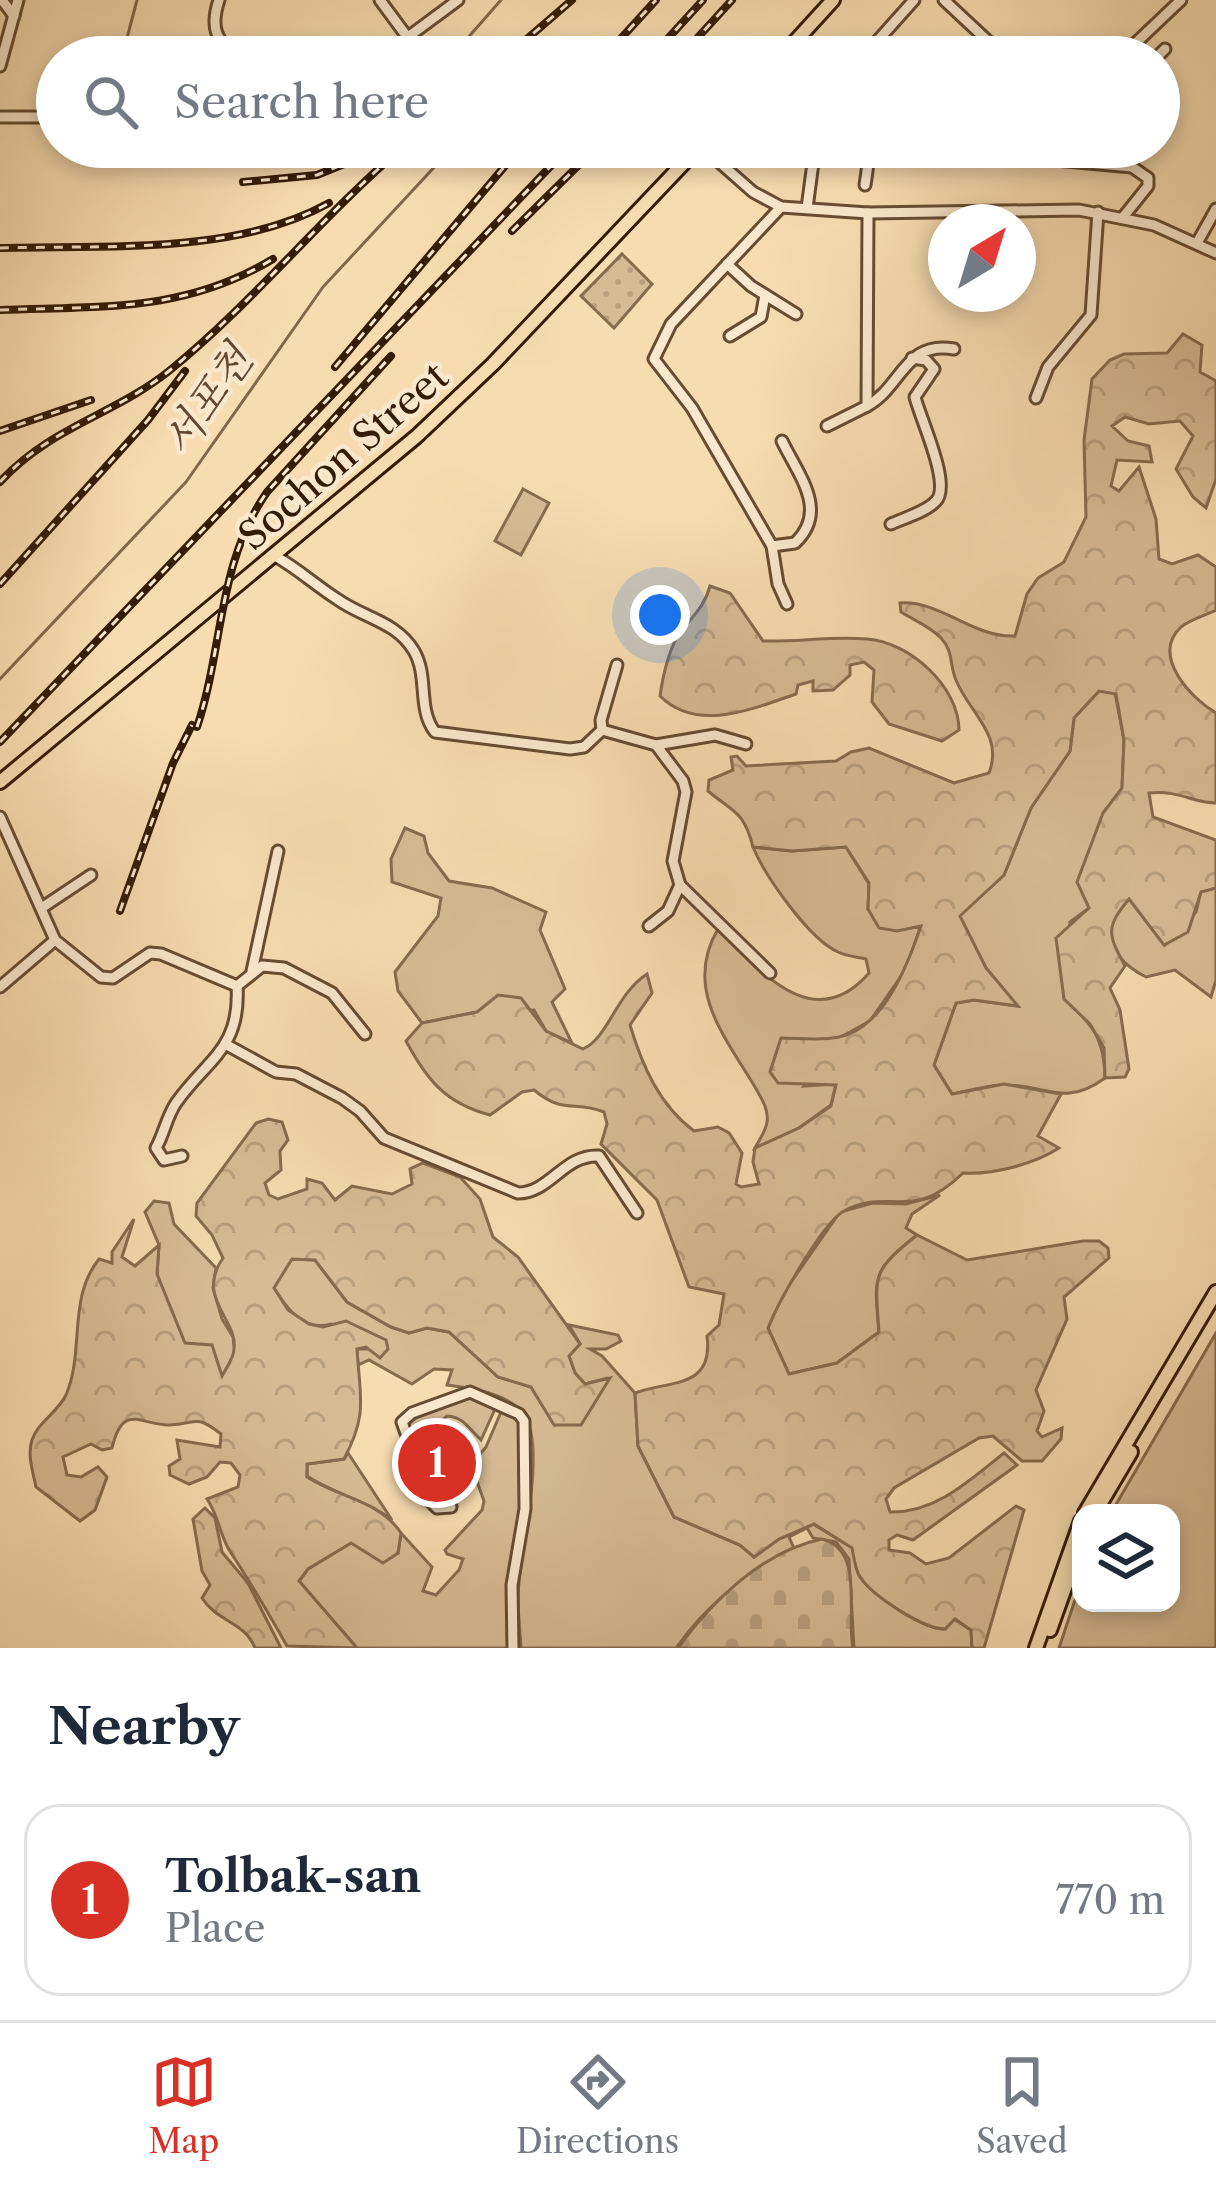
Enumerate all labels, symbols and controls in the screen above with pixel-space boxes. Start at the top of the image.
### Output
search box [36,36,1180,168]
icon: search [78,69,144,135]
text: Search here [174,74,429,130]
north arrow [928,204,1036,312]
water label: 서포천 [151,333,265,465]
street label: Sochon Street [229,352,458,560]
your location [630,585,690,645]
pin: 1 [398,1418,476,1508]
map controls [1072,1504,1180,1612]
button: layers [1072,1504,1180,1612]
text: Nearby [48,1695,240,1757]
text: Tolbak-san [165,1848,421,1904]
text: 1 [81,1876,99,1924]
text: 770 m [1055,1876,1165,1924]
text: Place [165,1904,265,1952]
tab: Map [148,2049,219,2162]
tab: Directions [516,2049,679,2162]
tab: Saved [976,2049,1068,2162]

